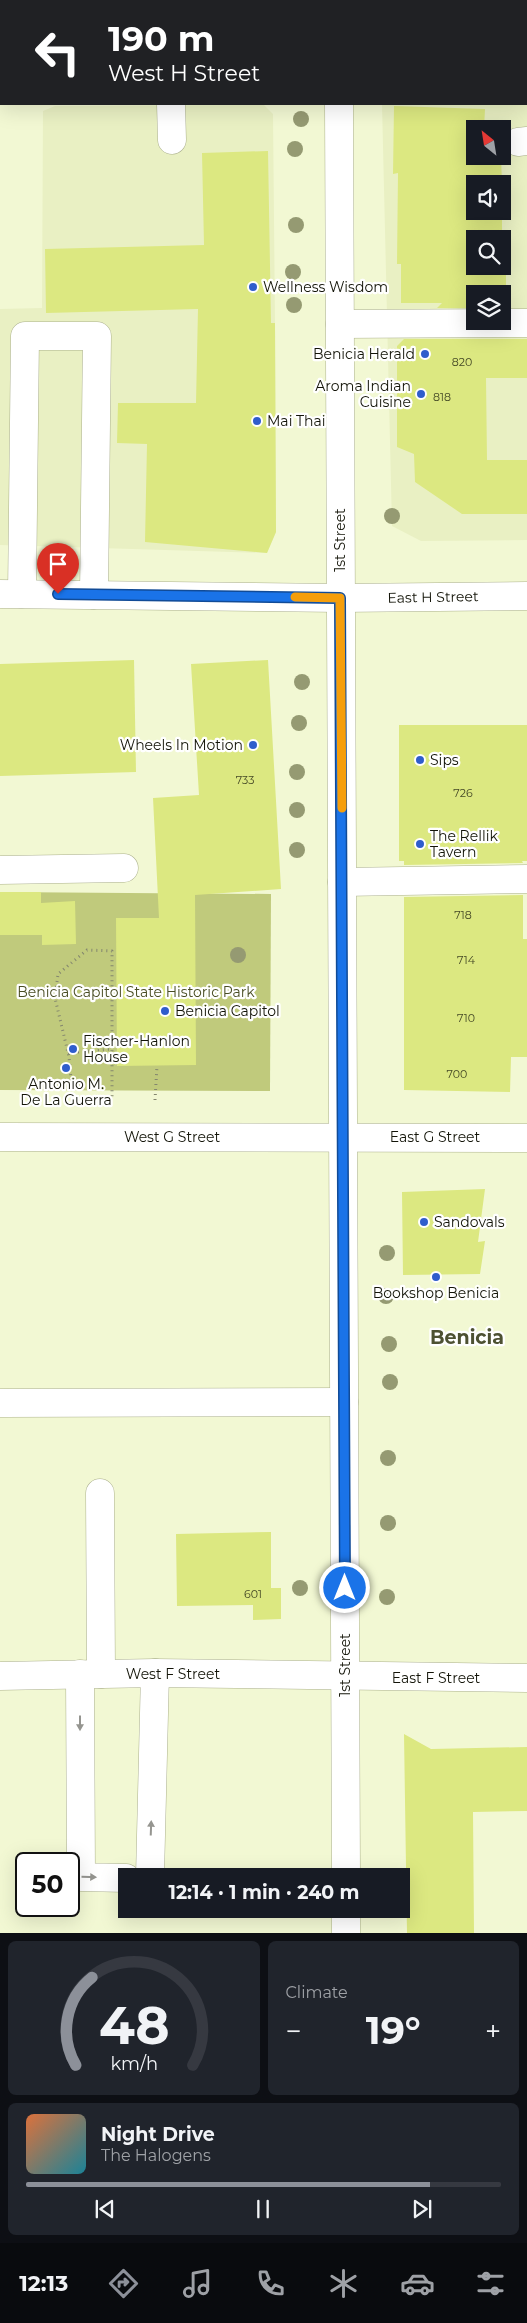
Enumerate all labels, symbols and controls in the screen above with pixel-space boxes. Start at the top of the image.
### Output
text: 190 m [108,17,214,60]
icon: left [25,20,90,85]
text: West H Street [108,60,260,87]
north arrow [466,120,511,165]
map controls [466,120,511,330]
button: sound [466,175,511,220]
button: search [466,230,511,275]
place label: Wellness Wisdom [263,278,388,296]
marker: Wellness Wisdom [247,281,259,293]
button: layers [466,285,511,330]
place label: Benicia Herald [313,345,415,363]
marker: Benicia Herald [419,348,431,360]
house number: 820 [452,355,472,369]
place label: Aroma Indian Cuisine [315,377,411,411]
marker: Aroma Indian Cuisine [415,388,427,400]
house number: 818 [433,390,451,404]
place label: Mai Thai [267,412,326,430]
marker: Mai Thai [251,415,263,427]
street label: 1st Street [331,508,349,572]
pin [37,543,79,594]
icon: arrive [44,550,72,578]
street label: East H Street [387,587,479,607]
place label: Wheels In Motion [120,736,243,754]
marker: Wheels In Motion [247,739,259,751]
place label: Sips [430,751,459,769]
marker: Sips [414,754,426,766]
house number: 733 [236,773,254,787]
house number: 726 [453,786,473,800]
place label: The Rellik Tavern [430,827,498,861]
marker: The Rellik Tavern [414,838,426,850]
house number: 718 [454,908,472,922]
house number: 714 [457,953,476,967]
park label: Benicia Capitol State Historic Park [17,983,255,1001]
place label: Benicia Capitol [175,1002,280,1020]
marker: Benicia Capitol [159,1005,171,1017]
house number: 710 [457,1011,475,1025]
place label: Fischer-Hanlon House [83,1032,190,1066]
marker: Fischer-Hanlon House [67,1043,79,1055]
marker: Antonio M. De La Guerra [60,1062,72,1074]
house number: 700 [447,1067,467,1081]
place label: Antonio M. De La Guerra [20,1075,112,1109]
street label: West G Street [124,1128,220,1146]
street label: East G Street [390,1128,481,1146]
place label: Sandovals [434,1213,505,1231]
marker: Sandovals [418,1216,430,1228]
marker: Bookshop Benicia [430,1271,442,1283]
place label: Bookshop Benicia [373,1284,499,1302]
district label: Benicia [430,1326,504,1349]
position arrow [318,1561,370,1613]
house number: 601 [244,1587,262,1601]
street label: 1st Street [336,1633,354,1697]
street label: West F Street [126,1665,220,1683]
street label: East F Street [392,1669,481,1687]
one-way arrow [76,1715,84,1731]
one-way arrow [147,1819,155,1835]
speed limit sign: 50 [15,1852,80,1917]
one-way arrow [82,1873,98,1881]
text: 12:14 · 1 min · 240 m [168,1881,360,1904]
text: Climate [286,1983,348,2002]
text: 48 [98,1994,169,2057]
text: 19° [366,2007,421,2054]
text: − [286,2014,302,2048]
text: + [485,2014,501,2048]
text: km/h [110,2053,158,2074]
text: Night Drive [101,2123,215,2146]
text: The Halogens [101,2146,211,2165]
icon: previous [91,2195,119,2223]
icon: pause [249,2195,277,2223]
icon: next [408,2195,436,2223]
icon: directions [106,2266,141,2301]
icon: music [180,2266,215,2301]
icon: phone [253,2266,288,2301]
icon: climate [326,2266,361,2301]
icon: car [400,2266,435,2301]
icon: filters [473,2266,508,2301]
text: 12:13 [19,2270,68,2297]

